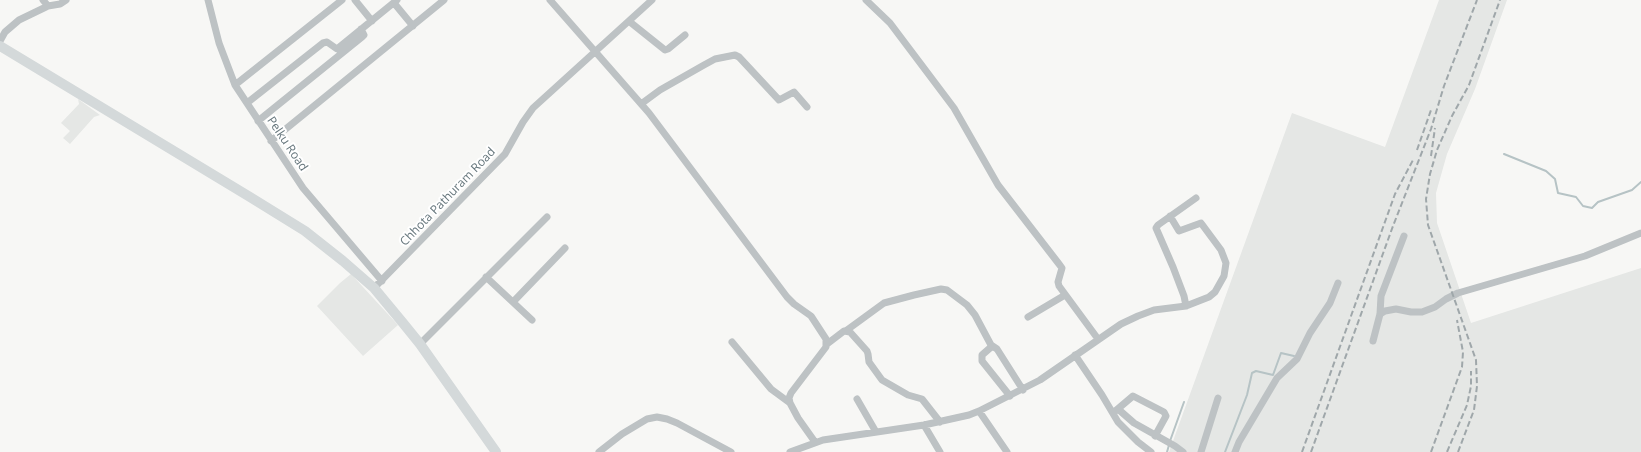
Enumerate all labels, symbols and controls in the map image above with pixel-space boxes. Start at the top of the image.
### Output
street label: Pelku Road [264,114,310,174]
street label: Chhota Pathuram Road [397,145,499,249]

